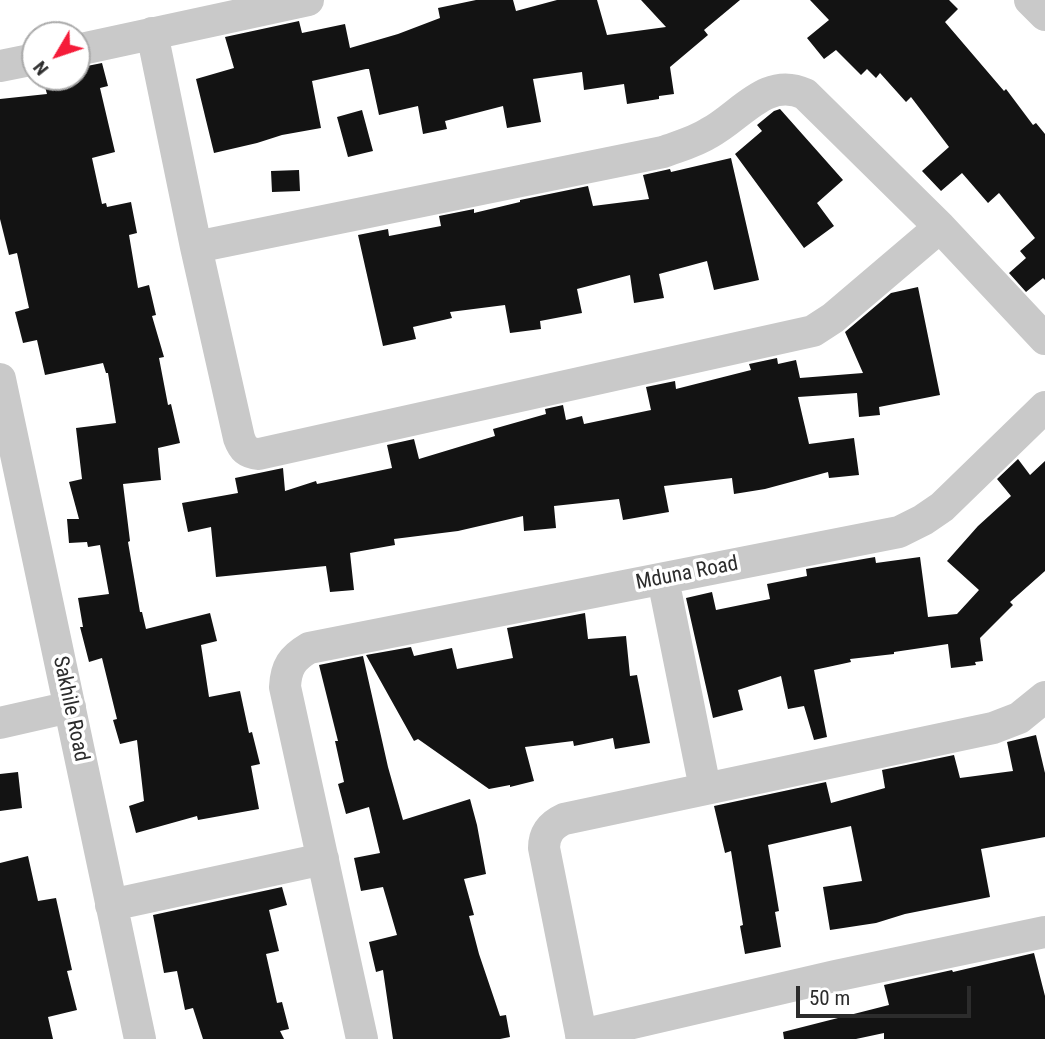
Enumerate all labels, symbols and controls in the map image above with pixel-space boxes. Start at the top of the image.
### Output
north arrow [21,21,91,91]
text: N [28,57,53,80]
street label: Mduna Road [634,552,740,596]
street label: Sakhile Road [47,654,93,764]
scale bar [800,972,975,1016]
text: 50 m [809,986,850,1010]

